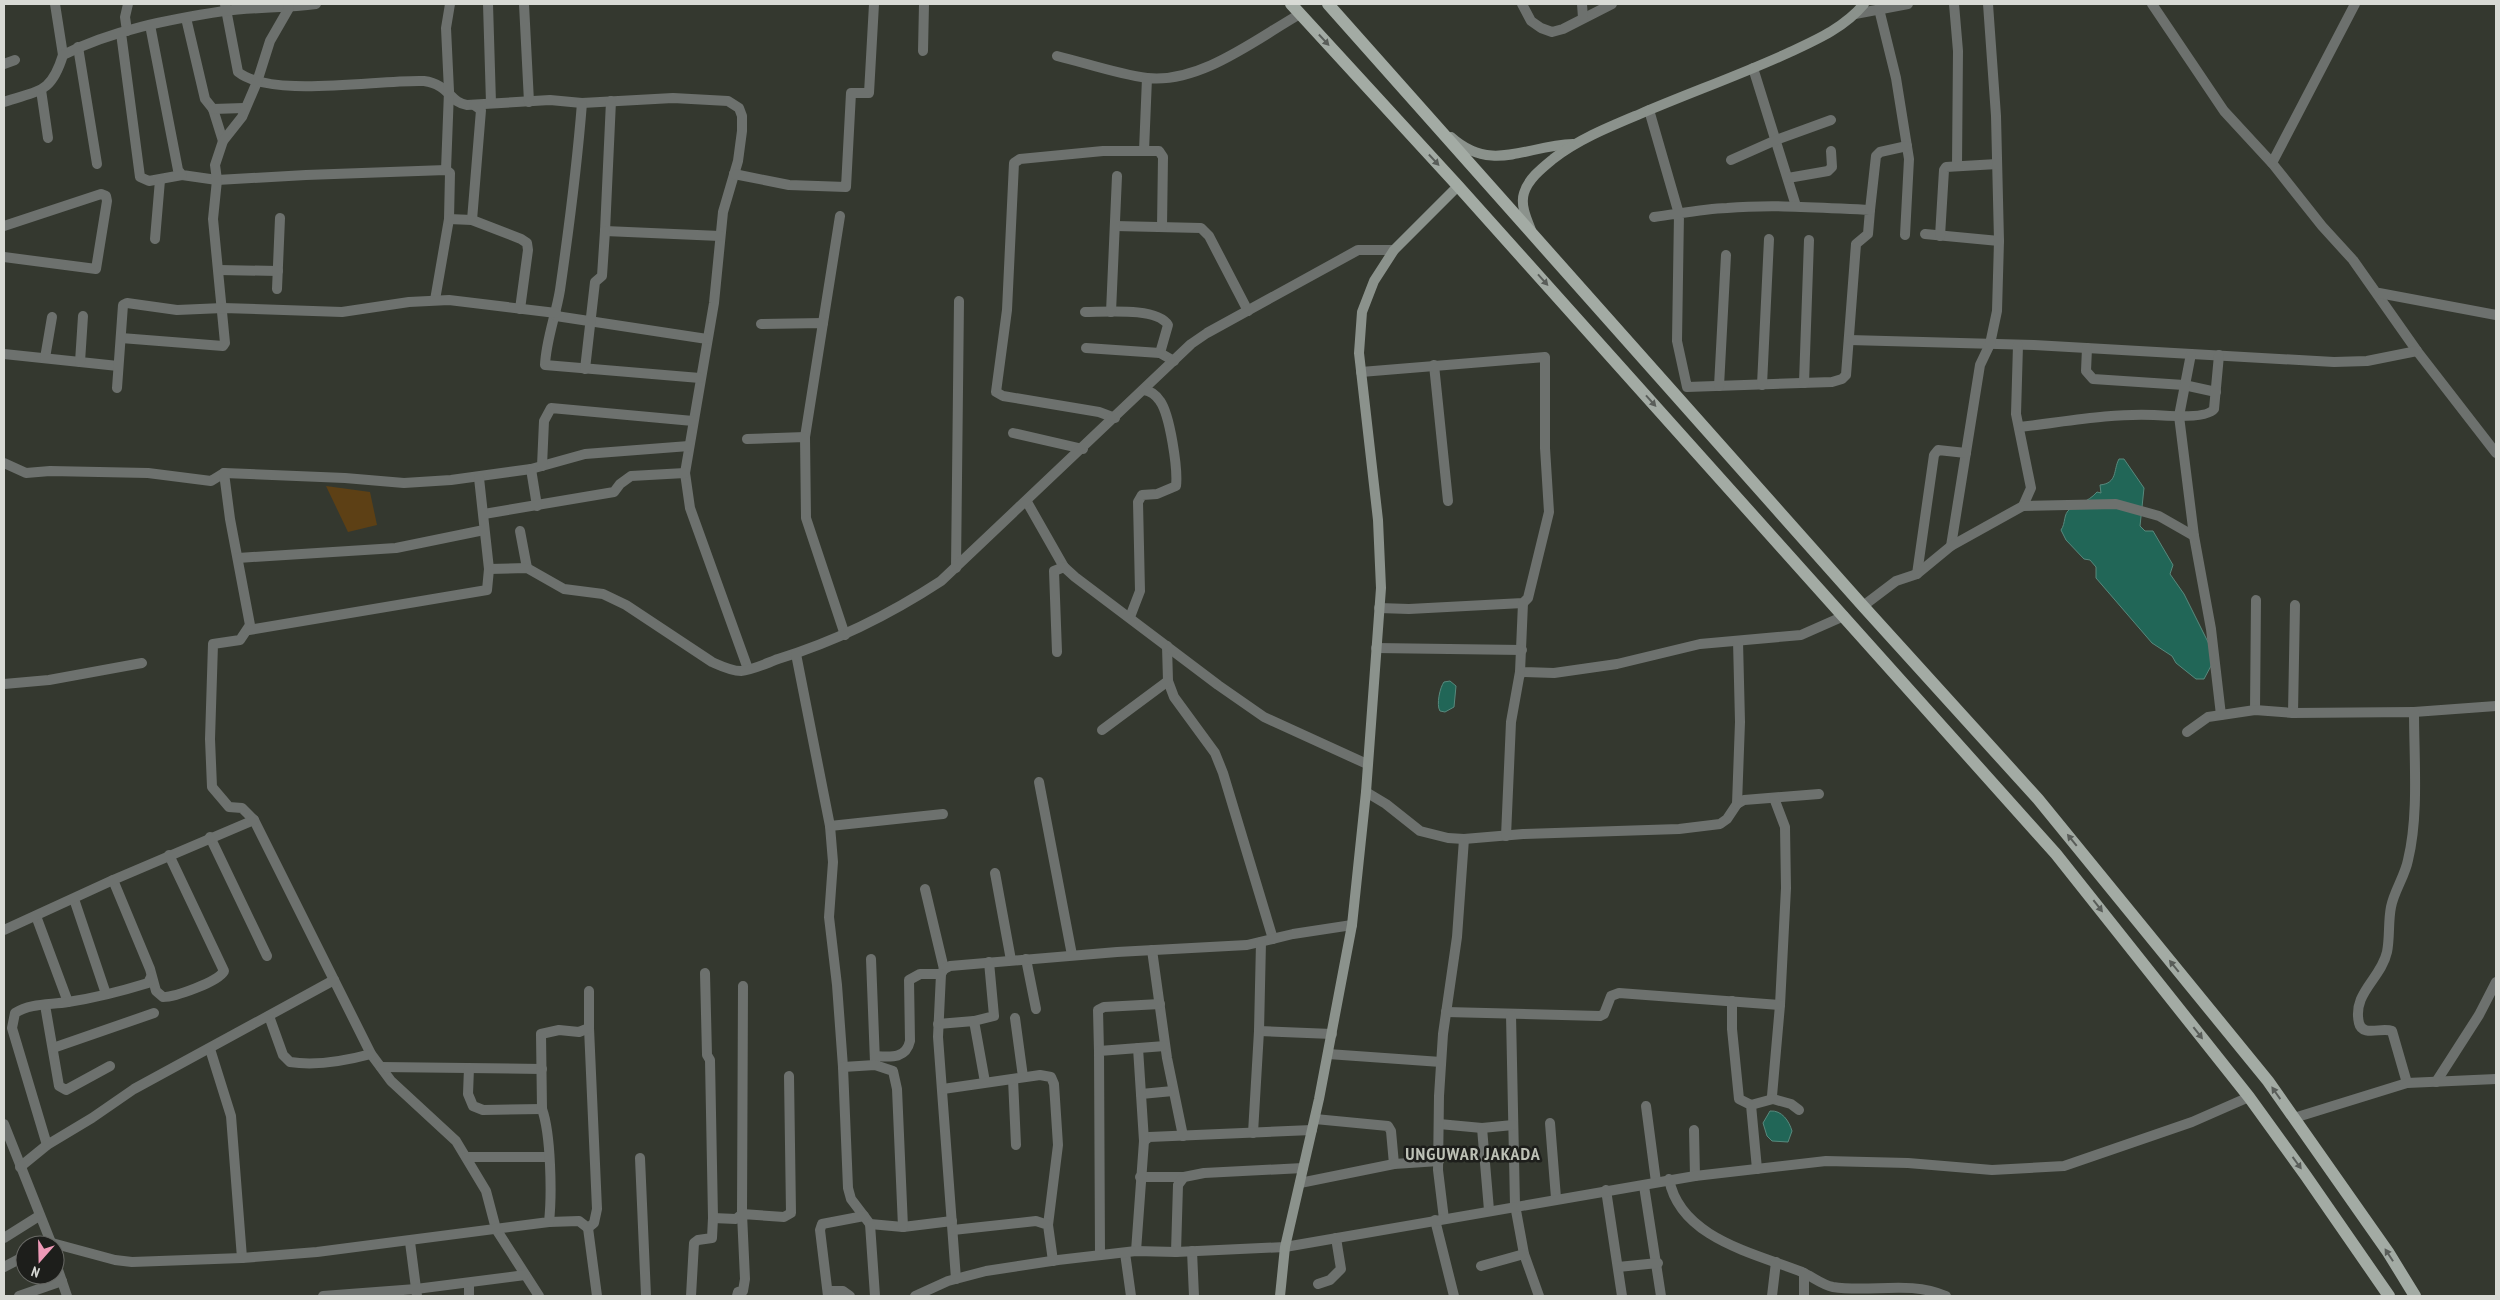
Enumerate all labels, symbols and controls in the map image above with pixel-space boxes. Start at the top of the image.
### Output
one-way arrow [1318,33,1330,45]
one-way arrow [1428,153,1440,165]
one-way arrow [1537,274,1549,286]
one-way arrow [1645,395,1657,407]
one-way arrow [2066,834,2077,847]
one-way arrow [2092,899,2103,912]
one-way arrow [2169,960,2180,973]
one-way arrow [2193,1026,2204,1039]
one-way arrow [2271,1086,2281,1099]
district label: UNGUWAR JAKADA [1405,1142,1541,1165]
one-way arrow [2292,1156,2302,1169]
north arrow [15,1235,65,1285]
one-way arrow [2384,1248,2394,1261]
text: N [29,1262,42,1282]

